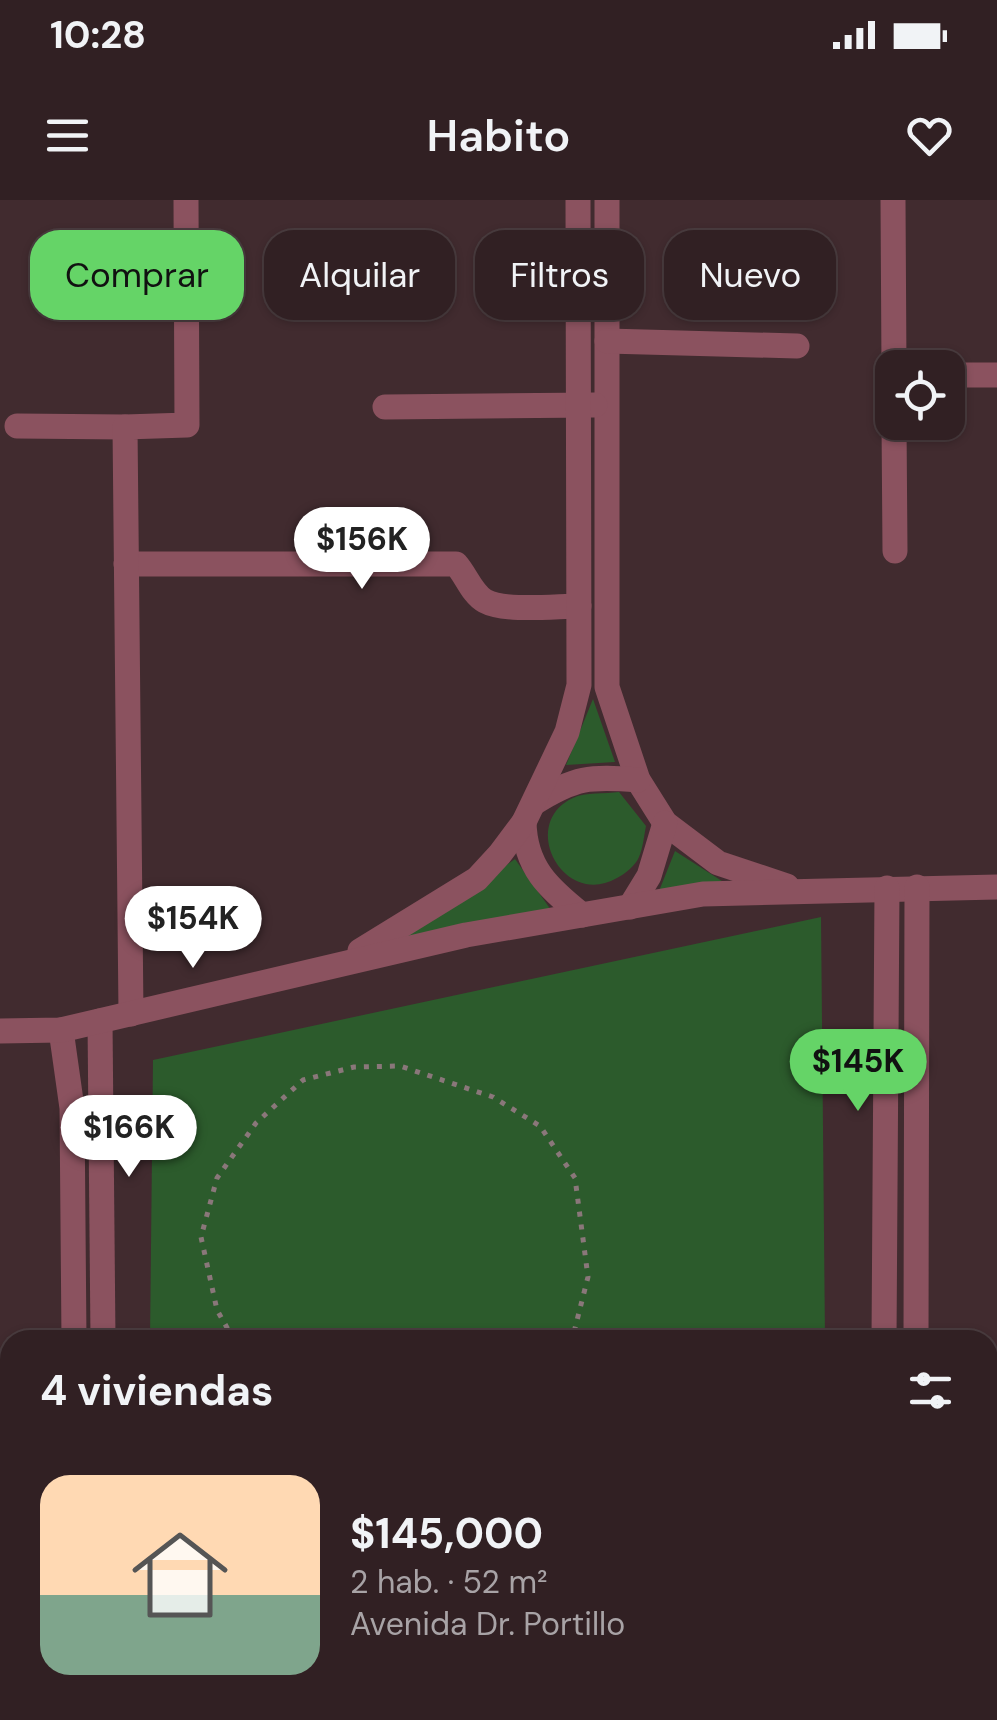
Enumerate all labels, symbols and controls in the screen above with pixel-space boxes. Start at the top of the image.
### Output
text: 10:28 [50,10,146,60]
text: Habito [426,106,571,165]
icon: menu [40,108,95,163]
icon: heart [902,108,957,163]
chip: Comprar [30,230,244,320]
chip: Alquilar [264,230,455,320]
chip: Filtros [475,230,644,320]
chip: Nuevo [664,230,836,320]
map controls [875,350,965,440]
button: locate [875,350,965,440]
pin: $156K [292,507,432,592]
text: $156K [316,518,408,560]
pin: $154K [123,886,263,971]
text: $154K [147,897,239,939]
pin: $145K [788,1029,928,1114]
text: $145K [812,1040,904,1082]
pin: $166K [59,1095,199,1180]
text: $166K [83,1106,175,1148]
text: 4 viviendas [40,1363,273,1418]
icon: filters [903,1363,958,1418]
text: $145,000 [350,1506,543,1561]
icon: home [120,1515,240,1635]
text: 2 hab. · 52 m² [350,1561,547,1603]
text: Avenida Dr. Portillo [350,1603,625,1645]

